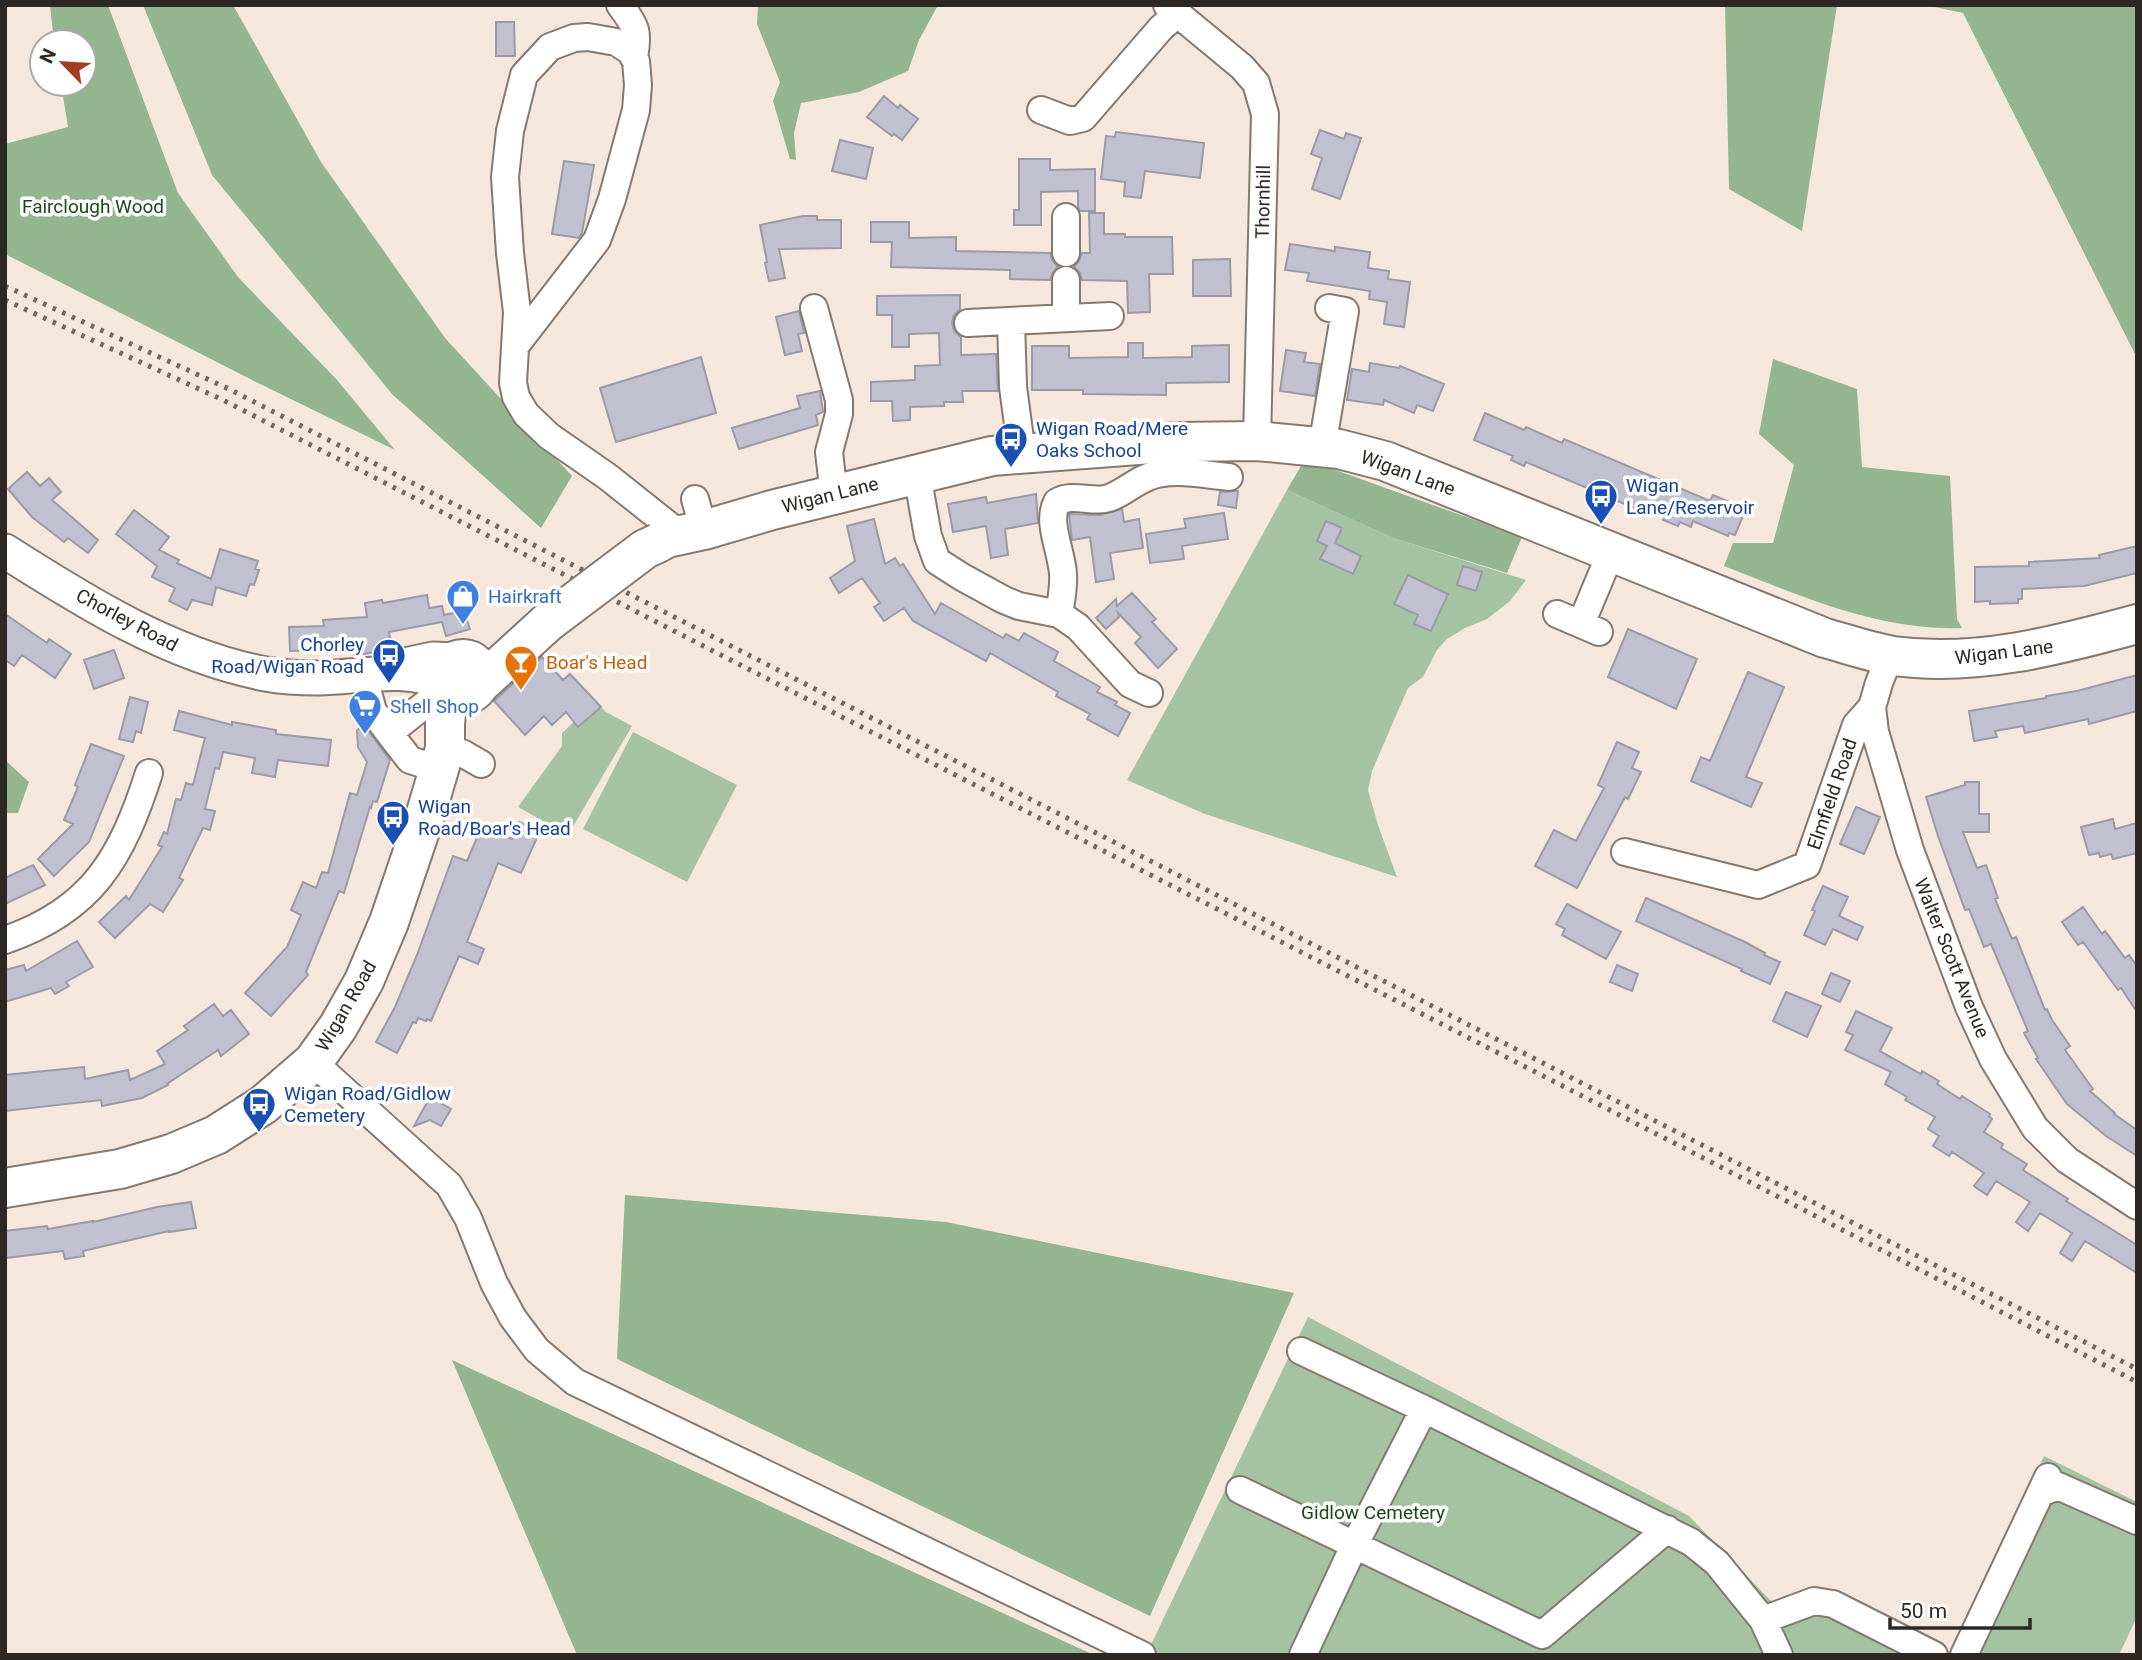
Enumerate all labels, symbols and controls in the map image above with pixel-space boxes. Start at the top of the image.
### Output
north arrow [28,28,98,98]
text: N [35,45,61,67]
street label: Thornhill [1251,165,1275,239]
park label: Fairclough Wood [22,195,164,218]
place label: Wigan Road/Mere Oaks School [1036,417,1188,462]
bus stop icon: Wigan Road/Mere Oaks School [992,420,1030,469]
street label: Wigan Lane [1358,445,1458,501]
street label: Wigan Lane [779,472,881,518]
place label: Wigan Lane/Reservoir [1626,474,1755,519]
bus stop icon: Wigan Lane/Reservoir [1582,477,1620,526]
shop icon: Hairkraft [444,577,482,626]
street label: Chorley Road [72,584,182,656]
place label: Hairkraft [488,585,562,608]
place label: Chorley Road/Wigan Road [211,633,364,678]
street label: Wigan Lane [1954,635,2054,669]
bus stop icon: Chorley Road/Wigan Road [370,636,408,685]
bar icon: Boar's Head [502,643,540,692]
place label: Boar's Head [546,651,647,674]
supermarket icon: Shell Shop [346,687,384,736]
place label: Shell Shop [390,695,479,718]
street label: Elmfield Road [1802,735,1862,853]
place label: Wigan Road/Boar's Head [418,795,571,840]
bus stop icon: Wigan Road/Boar's Head [374,798,412,847]
street label: Walter Scott Avenue [1909,875,1995,1041]
street label: Wigan Road [311,956,381,1056]
place label: Wigan Road/Gidlow Cemetery [284,1082,451,1127]
bus stop icon: Wigan Road/Gidlow Cemetery [240,1085,278,1134]
park label: Gidlow Cemetery [1301,1501,1445,1524]
scale bar [1890,1586,2030,1630]
text: 50 m [1900,1599,1947,1623]

